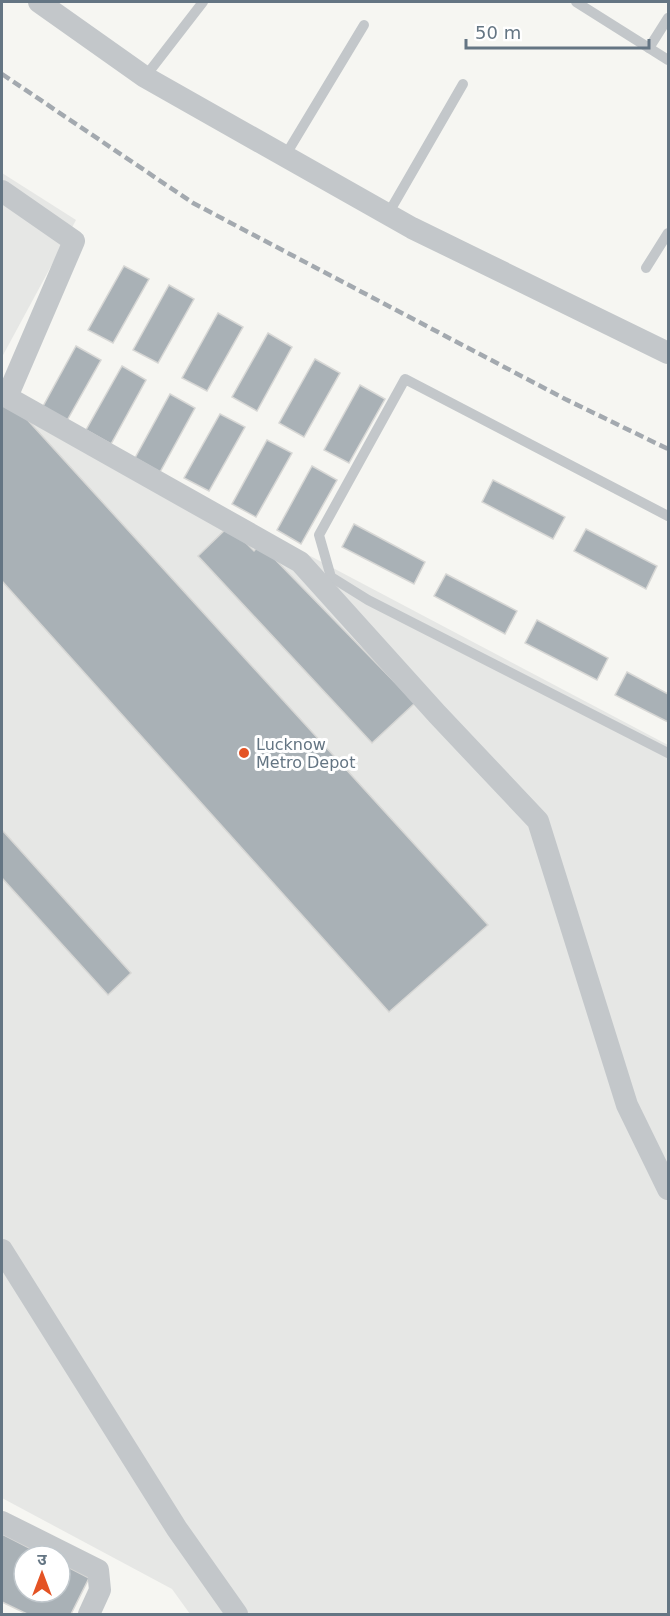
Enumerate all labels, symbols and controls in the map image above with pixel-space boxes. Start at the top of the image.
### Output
scale bar [466,12,649,50]
text: 50 m [475,22,521,43]
place label: Lucknow Metro Depot [256,735,355,772]
marker: Lucknow Metro Depot [237,746,251,760]
north arrow [12,1544,72,1604]
text: उ [37,1550,47,1569]

